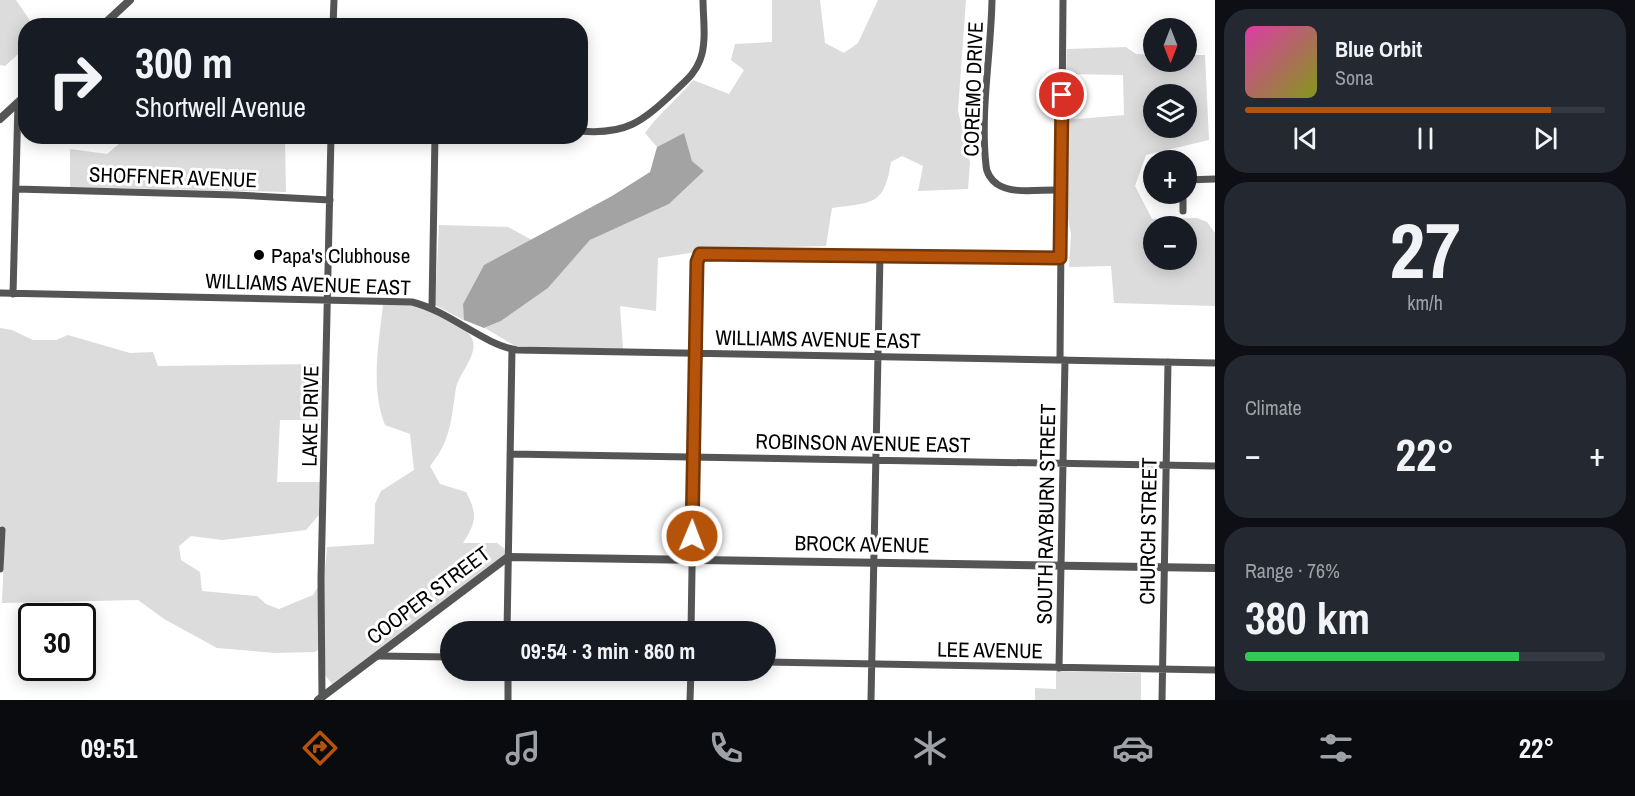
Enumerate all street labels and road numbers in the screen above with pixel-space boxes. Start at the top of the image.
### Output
street label: COREMO DRIVE [956,21,990,157]
street label: SHOFFNER AVENUE [88,160,258,194]
street label: WILLIAMS AVENUE EAST [205,266,412,302]
street label: WILLIAMS AVENUE EAST [715,323,921,355]
street label: LAKE DRIVE [295,365,325,467]
street label: SOUTH RAYBURN STREET [1030,403,1062,625]
street label: ROBINSON AVENUE EAST [755,427,971,459]
street label: CHURCH STREET [1132,457,1164,605]
street label: BROCK AVENUE [794,528,930,560]
street label: COOPER STREET [360,539,496,651]
street label: LEE AVENUE [937,635,1043,665]

